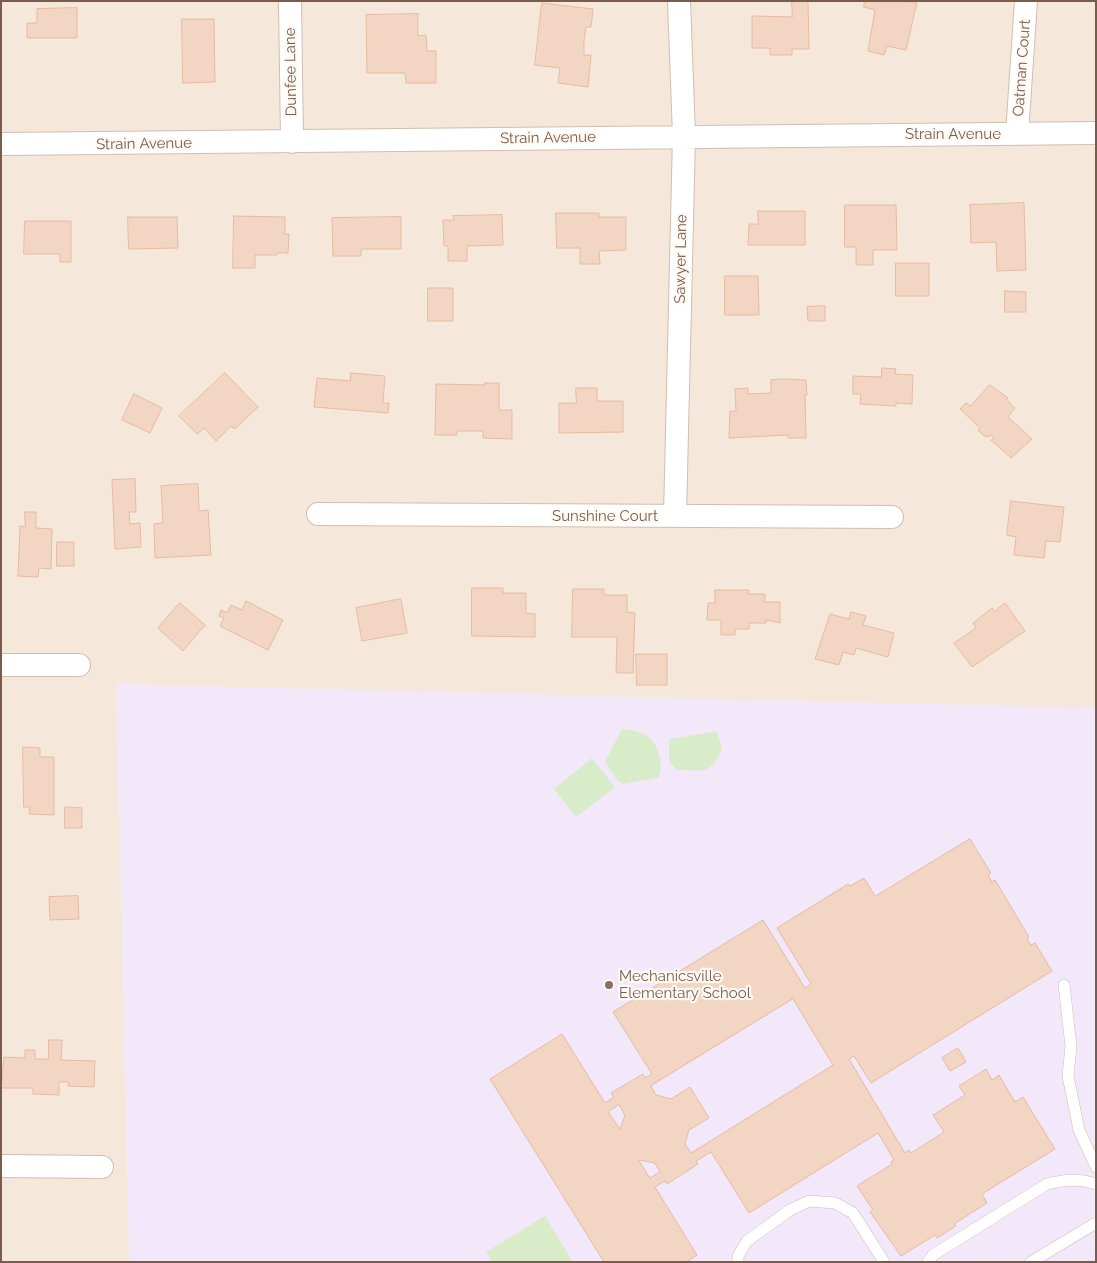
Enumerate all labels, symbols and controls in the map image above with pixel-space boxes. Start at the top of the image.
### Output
street label: Oatman Court [1010,19,1034,117]
street label: Dunfee Lane [281,27,301,117]
street label: Strain Avenue [905,125,1001,143]
street label: Strain Avenue [500,128,596,148]
street label: Strain Avenue [96,134,192,154]
street label: Sawyer Lane [671,214,691,304]
street label: Sunshine Court [552,507,658,525]
place label: Mechanicsville Elementary School [619,967,751,1002]
marker: Mechanicsville Elementary School [603,979,615,991]

